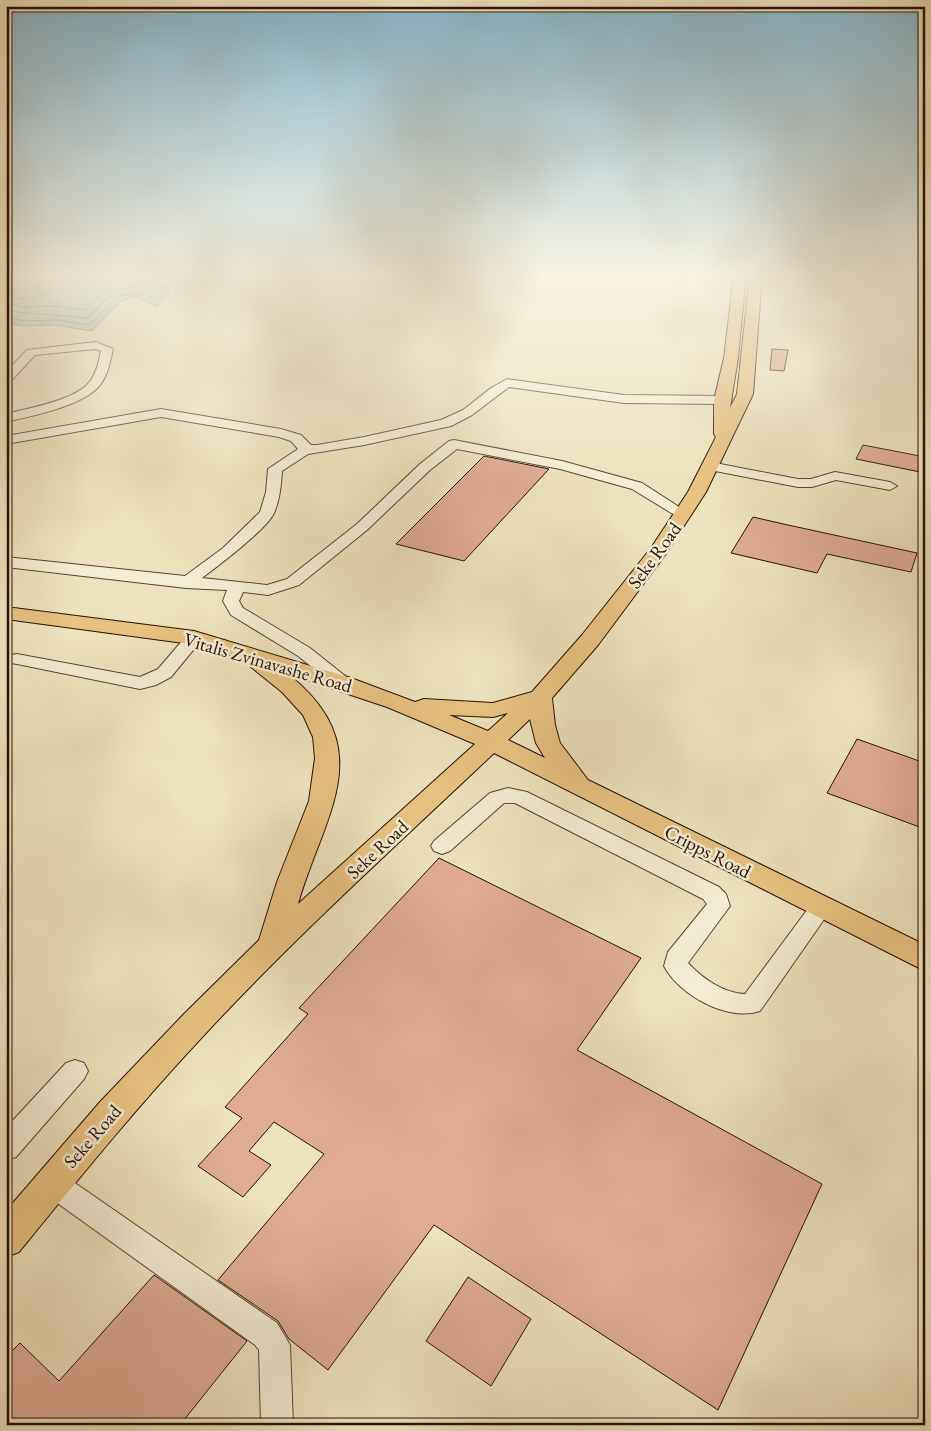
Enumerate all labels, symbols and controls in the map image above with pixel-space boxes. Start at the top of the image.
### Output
street label: Seke Road [622,517,687,593]
street label: Vitalis Zvinavashe Road [181,626,355,699]
street label: Seke Road [341,814,414,884]
street label: Cripps Road [660,819,756,884]
street label: Seke Road [58,1099,127,1173]

